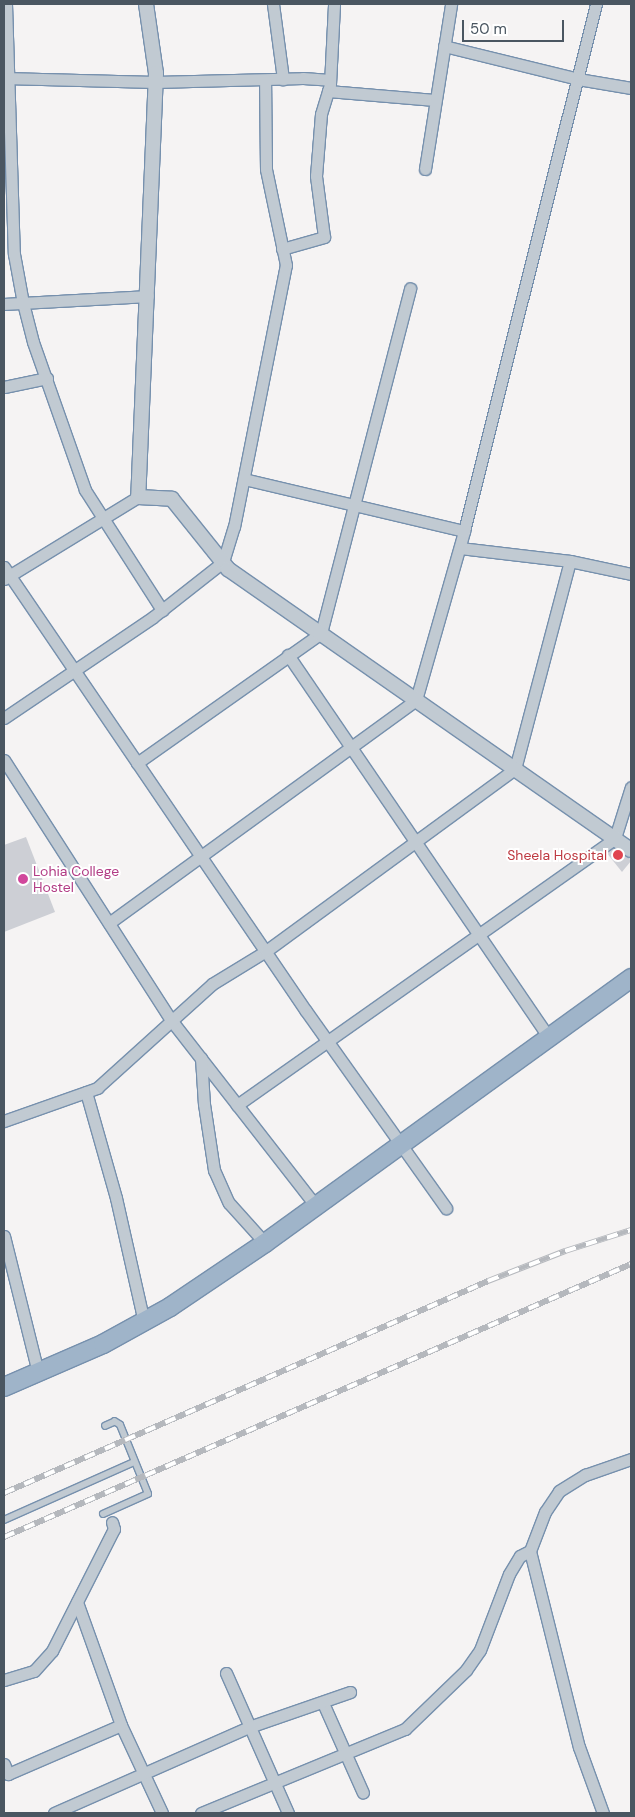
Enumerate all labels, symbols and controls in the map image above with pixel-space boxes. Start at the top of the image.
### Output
scale bar [465,10,568,42]
text: 50 m [470,19,507,39]
place label: Sheela Hospital [507,847,607,863]
marker: Sheela Hospital [611,848,625,862]
place label: Lohia College Hostel [33,863,119,896]
marker: Lohia College Hostel [17,873,29,885]

